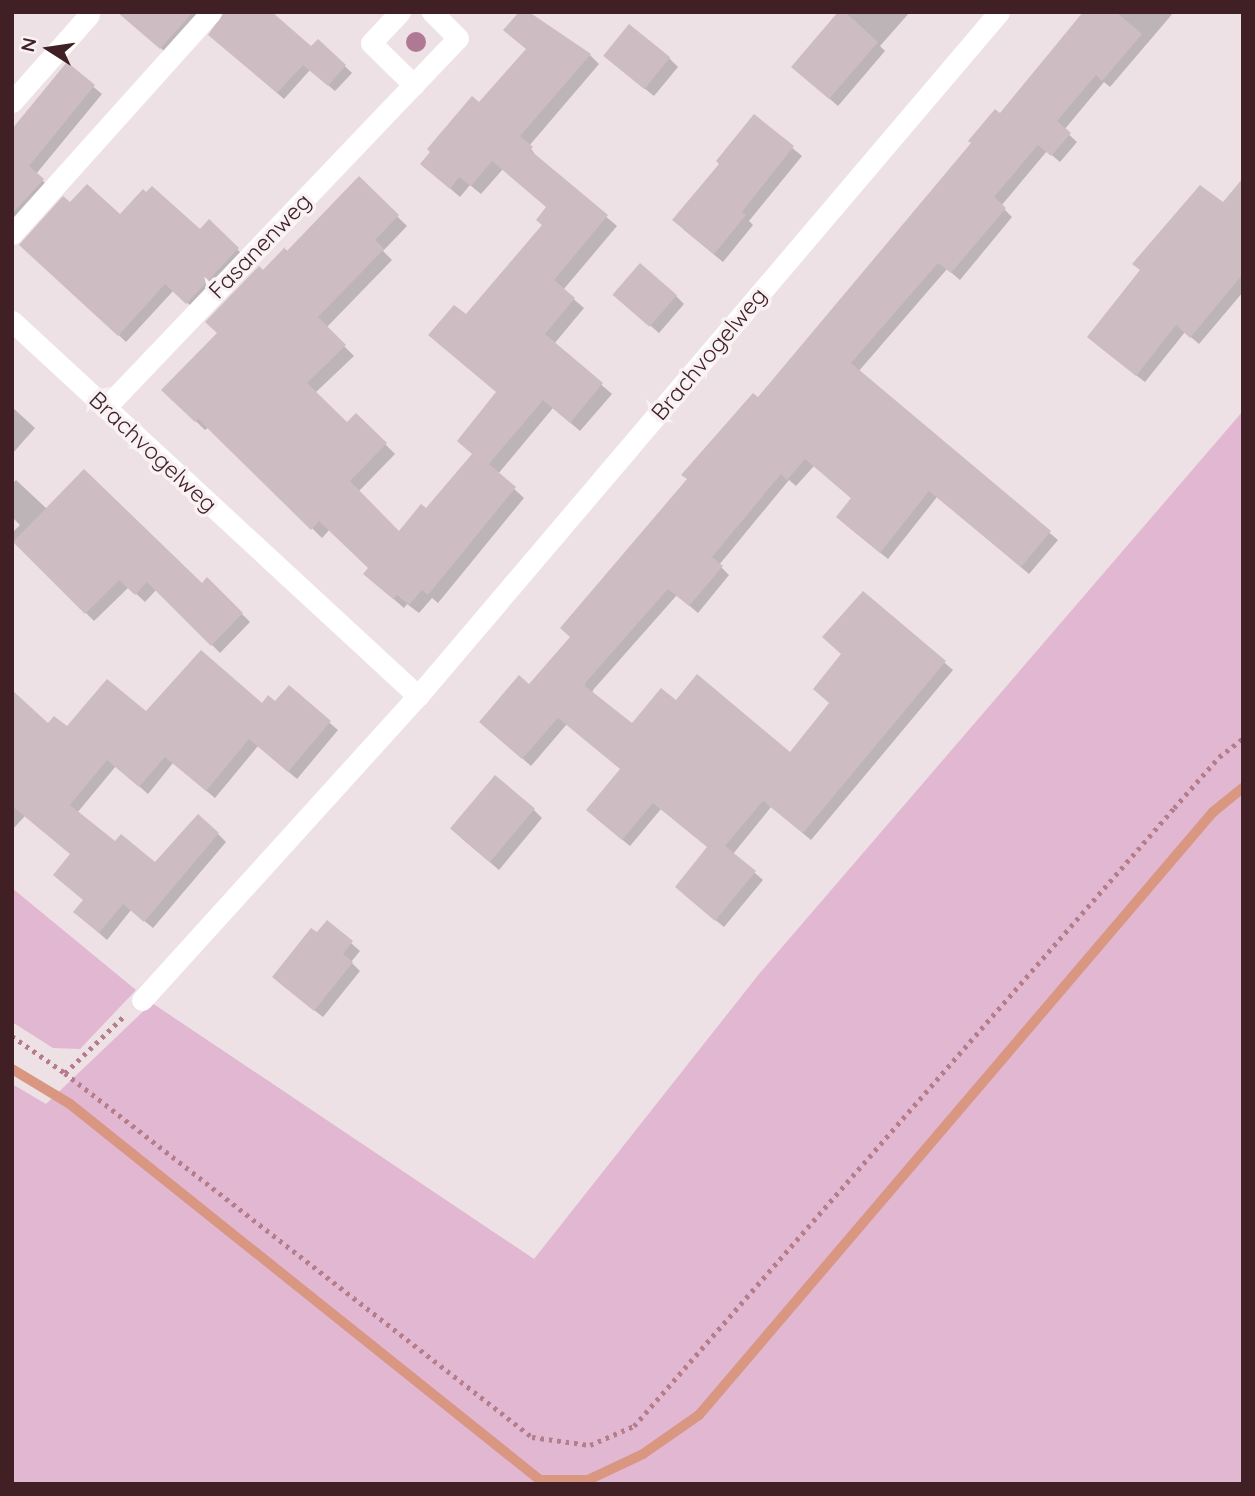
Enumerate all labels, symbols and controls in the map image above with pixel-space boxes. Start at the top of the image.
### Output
north arrow [14,14,84,84]
text: N [15,35,42,54]
street label: Fasanenweg [203,188,317,304]
street label: Brachvogelweg [646,282,772,426]
street label: Brachvogelweg [83,386,223,518]

